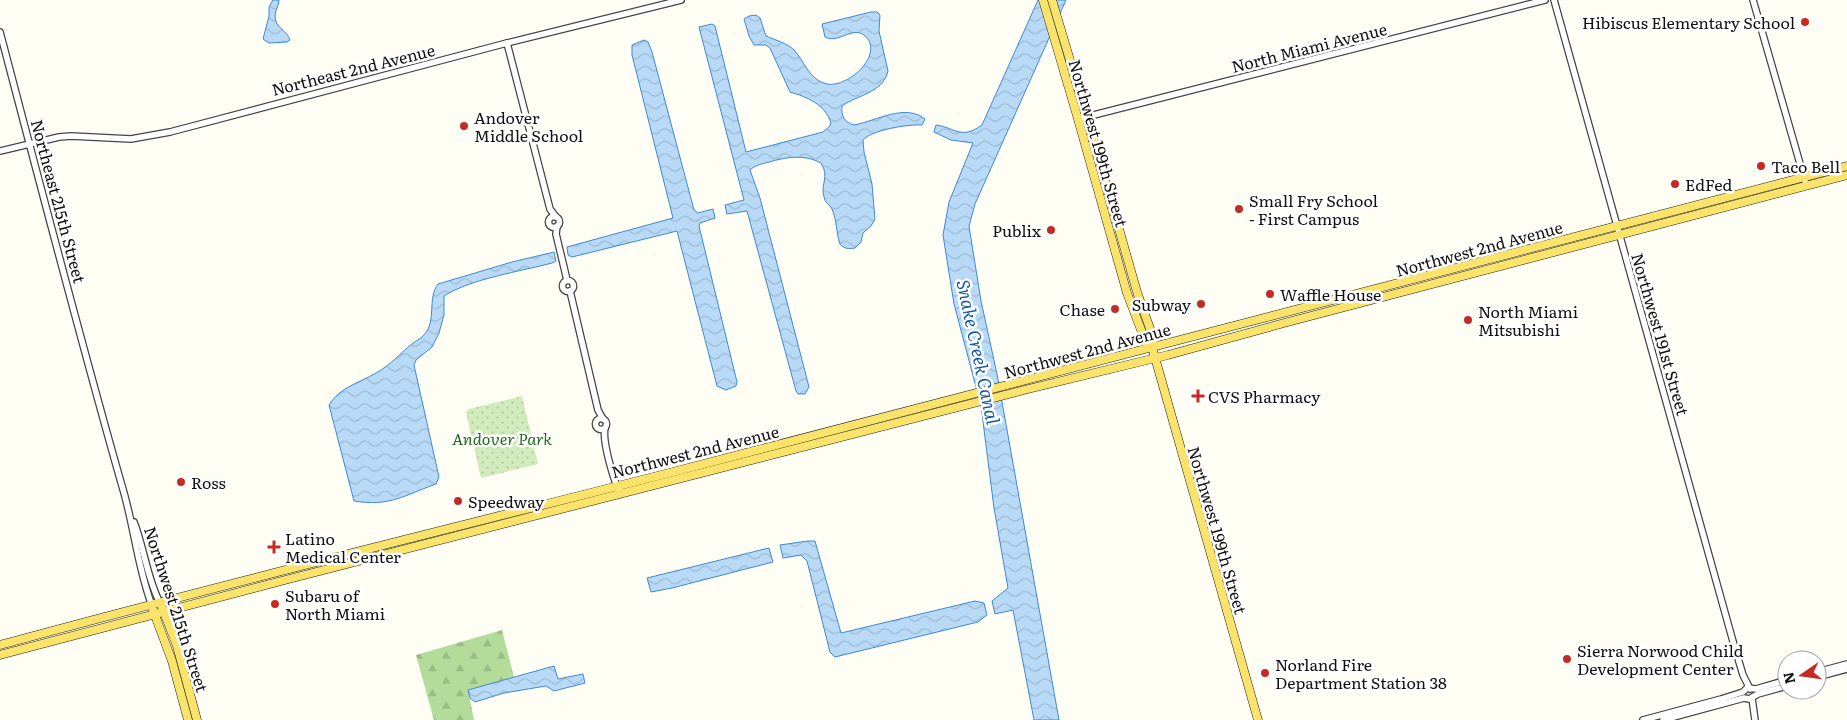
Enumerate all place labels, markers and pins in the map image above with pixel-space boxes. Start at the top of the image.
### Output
place label: Hibiscus Elementary School [1582,10,1795,34]
marker: Hibiscus Elementary School [1799,16,1811,28]
place label: Andover Middle School [474,105,583,147]
marker: Andover Middle School [458,120,470,132]
place label: Taco Bell [1771,154,1840,178]
marker: Taco Bell [1755,160,1767,172]
place label: EdFed [1685,172,1732,196]
marker: EdFed [1669,178,1681,190]
place label: Small Fry School - First Campus [1249,188,1378,230]
marker: Small Fry School - First Campus [1233,203,1245,215]
place label: Publix [992,218,1042,242]
marker: Publix [1045,224,1057,236]
place label: Waffle House [1280,282,1381,306]
marker: Waffle House [1264,288,1276,300]
place label: Subway [1132,292,1192,316]
place label: Chase [1059,297,1105,321]
marker: Subway [1195,298,1207,310]
place label: North Miami Mitsubishi [1478,299,1578,341]
marker: Chase [1109,303,1121,315]
marker: North Miami Mitsubishi [1462,314,1474,326]
place label: CVS Pharmacy [1208,384,1321,408]
marker: CVS Pharmacy [1192,390,1204,402]
place label: Ross [191,470,226,494]
marker: Ross [175,476,187,488]
place label: Speedway [468,489,545,513]
marker: Speedway [452,495,464,507]
place label: Latino Medical Center [285,526,401,568]
marker: Latino Medical Center [267,540,281,554]
place label: Subaru of North Miami [285,583,385,625]
marker: Subaru of North Miami [269,598,281,610]
place label: Sierra Norwood Child Development Center [1577,638,1744,680]
place label: Norland Fire Department Station 38 [1275,652,1447,694]
marker: Sierra Norwood Child Development Center [1561,653,1573,665]
marker: Norland Fire Department Station 38 [1259,667,1271,679]

